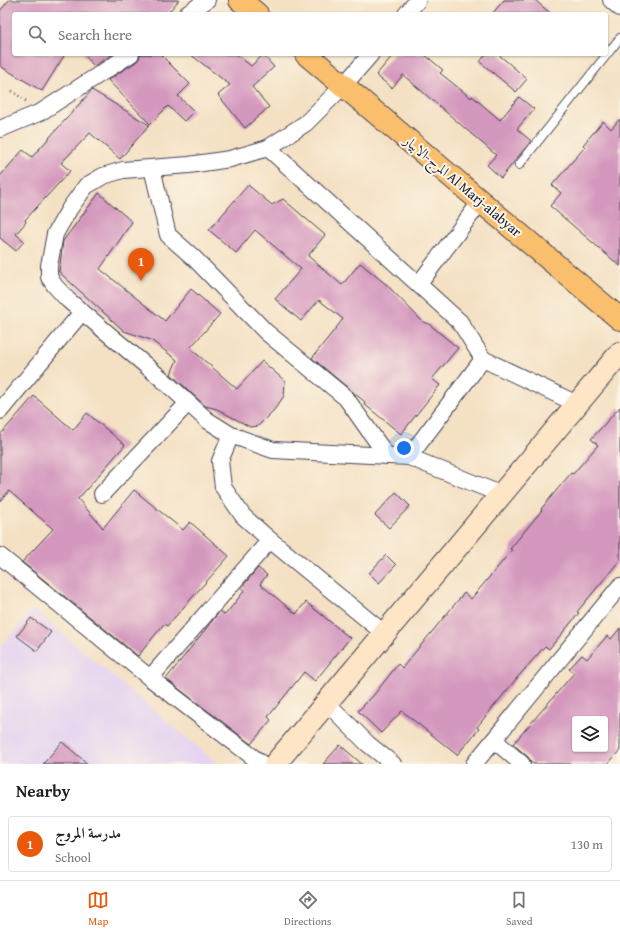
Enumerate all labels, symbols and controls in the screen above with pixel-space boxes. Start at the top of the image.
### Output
search box [12,12,608,56]
icon: search [26,23,48,45]
text: Search here [58,24,132,45]
street label: المرج-الابيار Al Marj-alabyar [396,129,526,244]
pin: 1 [128,248,154,281]
your location [394,438,414,458]
map controls [572,716,608,752]
button: layers [572,716,608,752]
text: Nearby [16,778,70,803]
text: مدرسة المروج [55,822,121,843]
text: 1 [27,835,33,854]
text: 130 m [571,835,603,854]
text: School [55,848,91,867]
tab: Map [87,889,109,929]
tab: Directions [284,889,331,929]
tab: Saved [506,889,533,929]

